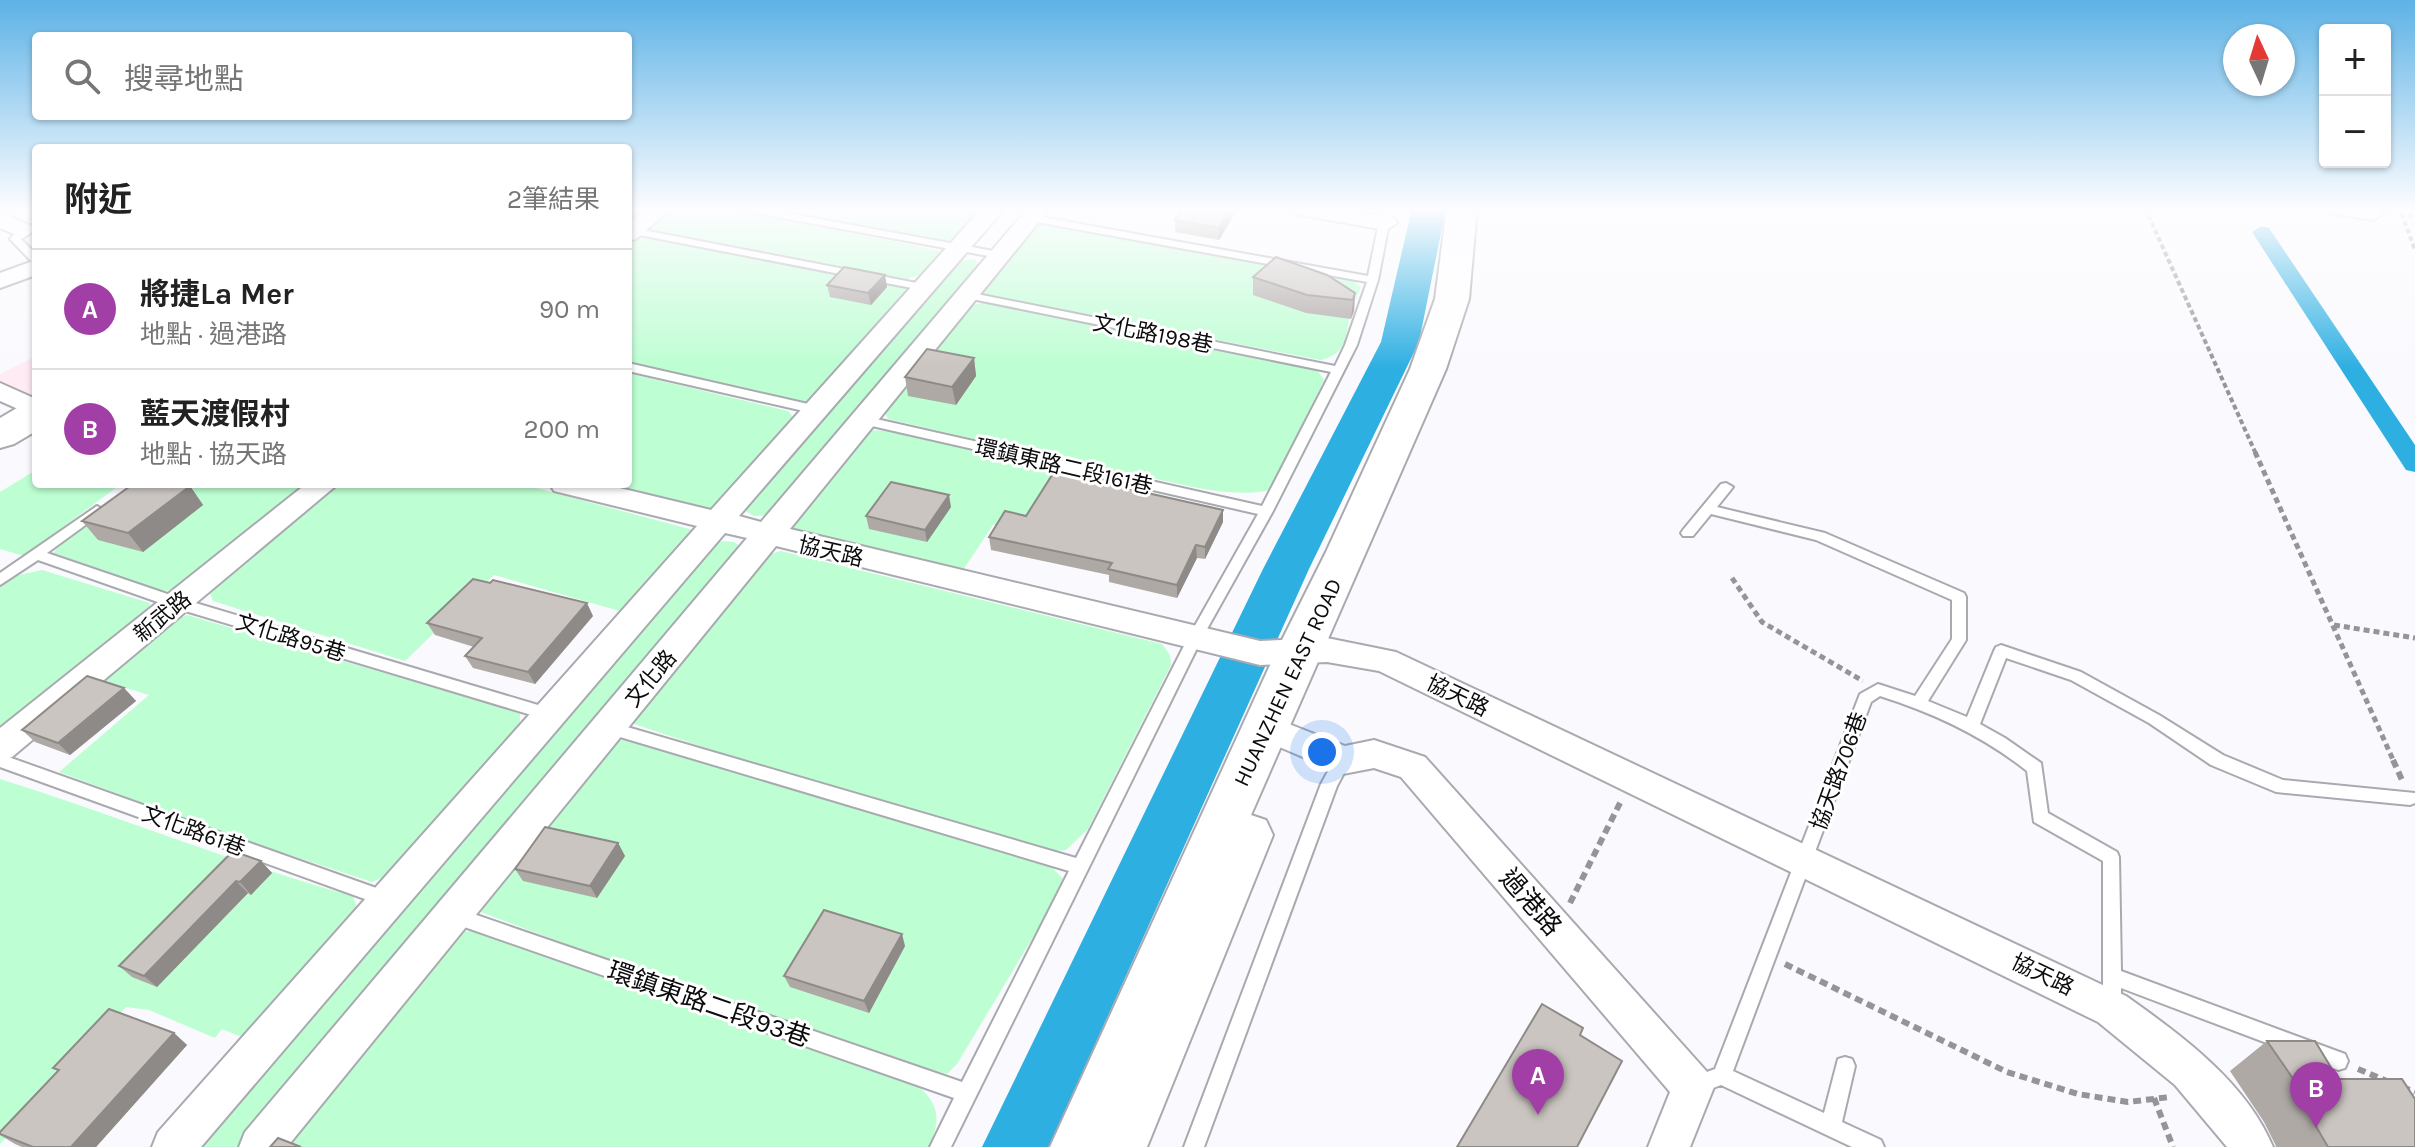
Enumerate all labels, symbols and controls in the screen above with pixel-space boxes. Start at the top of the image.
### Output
north arrow [2223,24,2295,96]
map controls [2319,24,2391,168]
button: + [2319,24,2391,96]
search box [32,32,632,120]
icon: search [60,54,104,98]
text: 搜尋地點 [124,61,244,97]
button: − [2319,96,2391,168]
text: 附近 [64,180,132,220]
text: 2筆結果 [507,184,600,215]
text: 將捷La Mer [140,276,294,312]
text: A [82,294,98,325]
text: 90 m [539,294,600,325]
street label: 文化路198巷 [1091,310,1215,358]
text: 地點 · 過港路 [140,319,287,350]
text: 藍天渡假村 [140,396,290,432]
text: B [82,414,98,445]
text: 200 m [524,414,600,445]
street label: 環鎮東路二段161巷 [973,434,1155,500]
text: 地點 · 協天路 [140,439,287,470]
street label: 協天路 [796,532,866,572]
street label: HUANZHEN EAST ROAD [1228,574,1348,791]
street label: 新武路 [129,586,196,648]
street label: 文化路95巷 [233,609,349,667]
street label: 文化路 [620,645,682,712]
street label: 協天路 [1422,670,1493,722]
street label: 協天路706巷 [1806,709,1872,834]
your location [1302,732,1342,772]
street label: 文化路61巷 [139,800,249,862]
street label: 過港路 [1493,863,1568,942]
street label: 協天路 [2007,949,2078,1001]
street label: 環鎮東路二段93巷 [603,955,814,1054]
pin: A [1512,1049,1564,1115]
pin: B [2290,1062,2342,1128]

